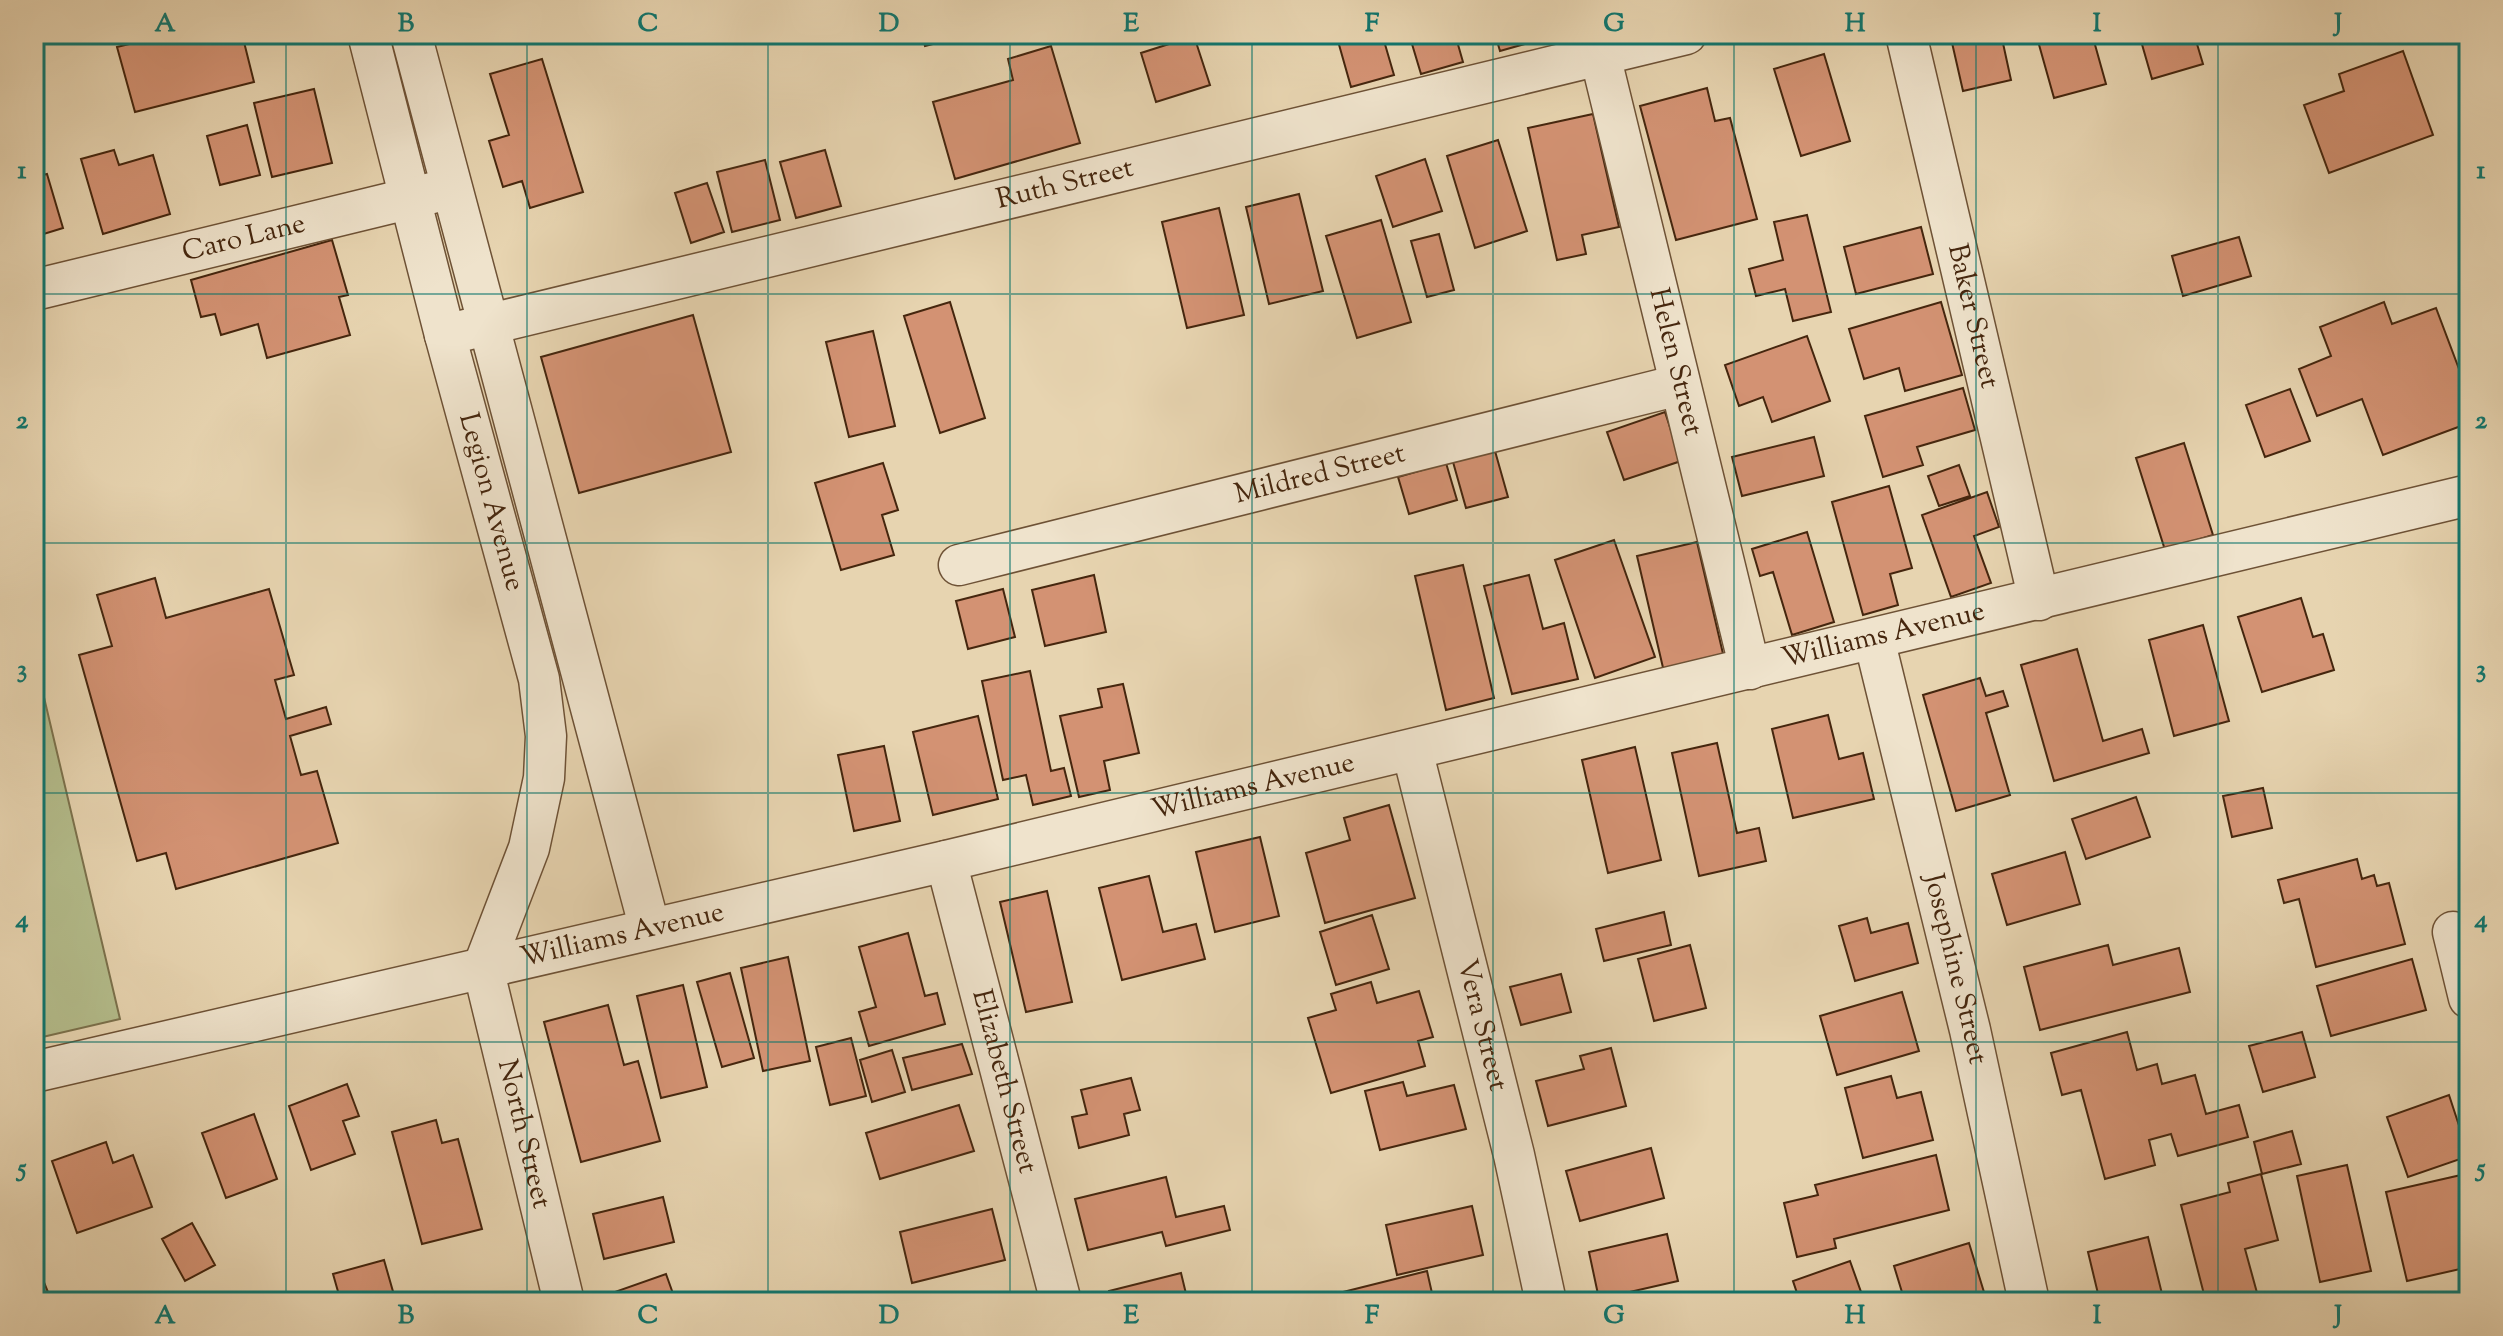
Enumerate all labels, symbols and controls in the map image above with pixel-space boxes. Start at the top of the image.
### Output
text: A [154,6,176,43]
text: B [398,6,415,43]
text: C [638,6,658,43]
text: D [879,6,899,43]
text: E [1123,6,1139,43]
text: F [1365,6,1380,43]
text: G [1603,6,1625,43]
text: H [1845,6,1866,43]
text: I [2093,6,2102,43]
text: J [2332,6,2342,43]
street label: Ruth Street [992,149,1138,221]
text: 1 [18,153,27,190]
text: 1 [2477,153,2486,190]
street label: Caro Lane [178,205,310,273]
street label: Baker Street [1936,240,2009,393]
street label: Helen Street [1638,284,1712,440]
text: 2 [16,403,29,440]
text: 2 [2475,403,2488,440]
street label: Legion Avenue [447,409,534,596]
street label: Mildred Street [1230,434,1410,515]
street label: Williams Avenue [1778,592,1989,679]
text: 3 [17,652,27,689]
text: 3 [2476,652,2486,689]
street label: Williams Avenue [1148,743,1359,831]
street label: Josephine Street [1912,868,1997,1069]
street label: Williams Avenue [517,893,728,979]
text: 4 [14,902,29,939]
text: 4 [2473,902,2488,939]
street label: Vera Street [1446,955,1517,1096]
street label: Elizabeth Street [960,985,1047,1178]
street label: North Street [486,1056,561,1213]
text: 5 [16,1151,27,1188]
text: 5 [2475,1151,2486,1188]
text: A [154,1298,176,1335]
text: B [398,1298,415,1335]
text: C [638,1298,658,1335]
text: D [879,1298,899,1335]
text: E [1123,1298,1139,1335]
text: F [1365,1298,1380,1335]
text: G [1603,1298,1625,1335]
text: H [1845,1298,1866,1335]
text: I [2093,1298,2102,1335]
text: J [2332,1298,2342,1335]

